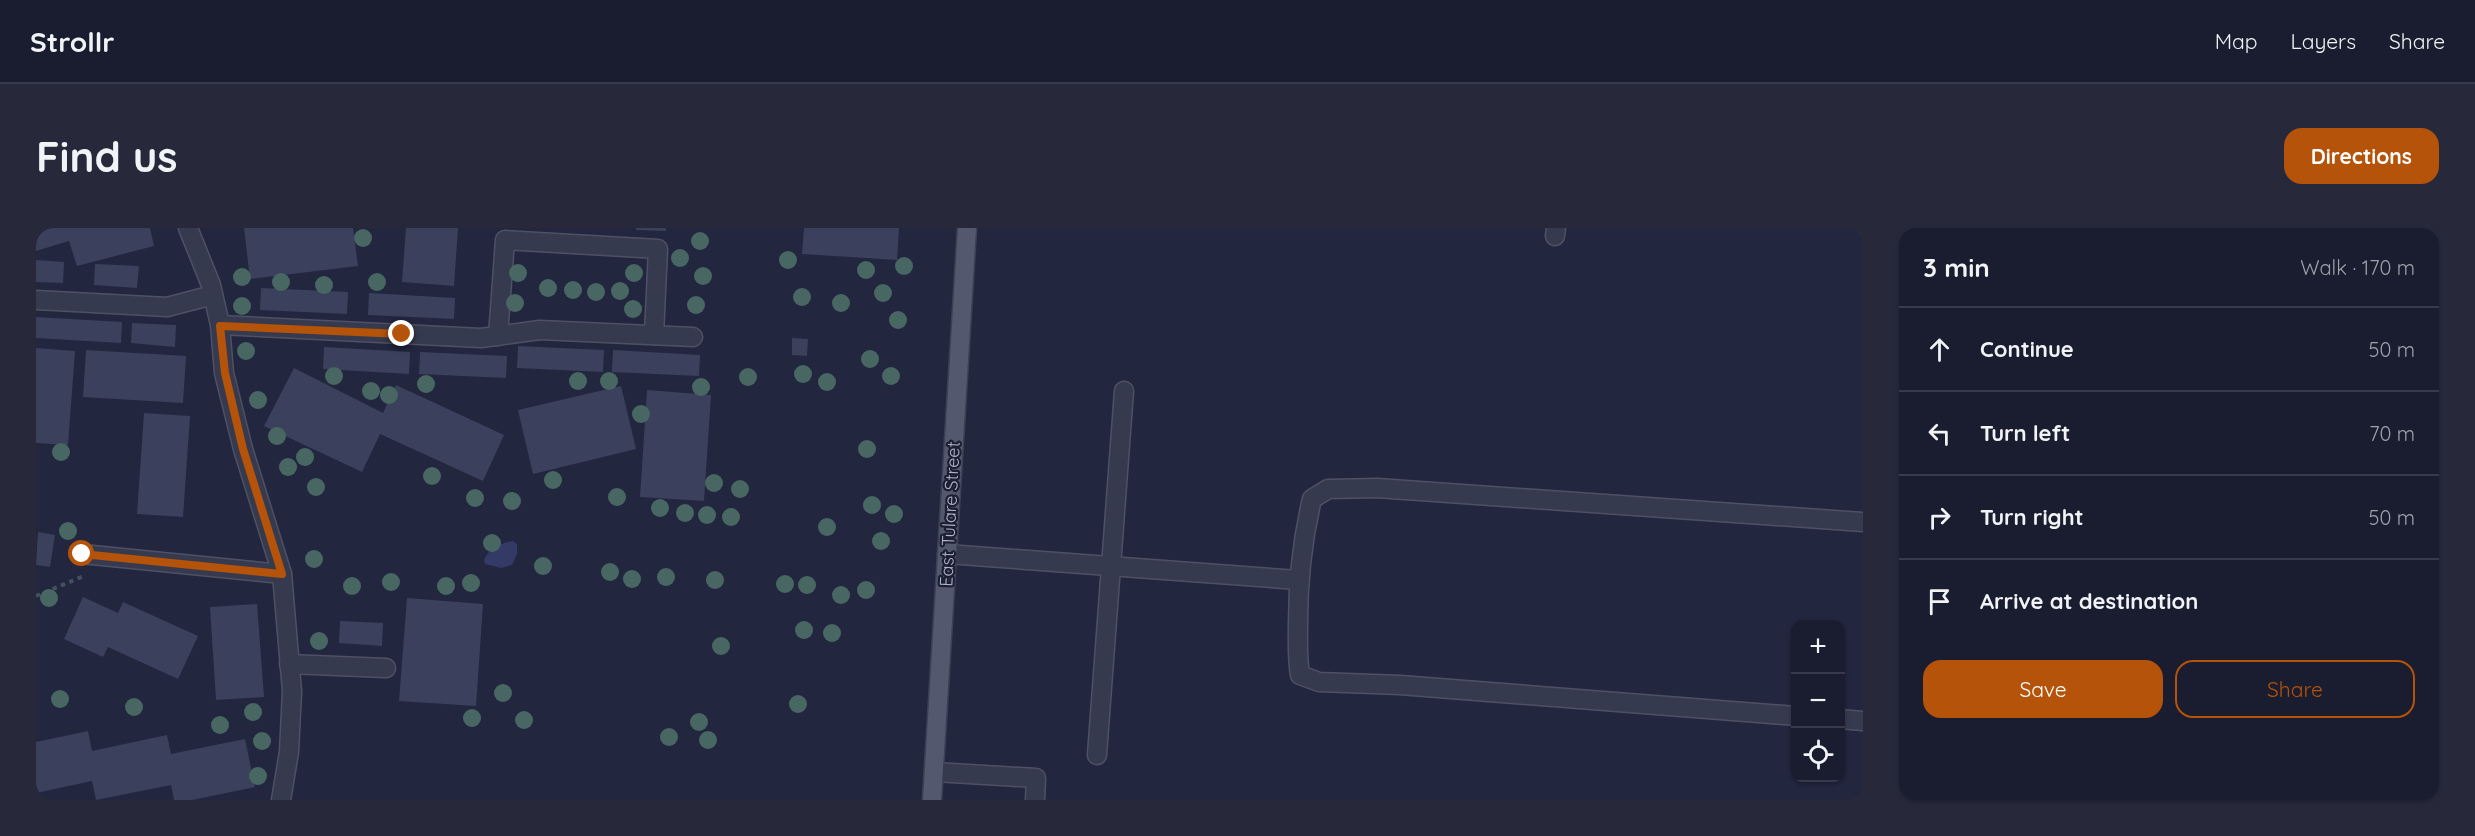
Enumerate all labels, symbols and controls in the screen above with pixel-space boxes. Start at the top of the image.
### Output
text: Strollr [30,24,114,59]
text: Map [2215,28,2258,54]
text: Layers [2291,28,2356,54]
text: Share [2389,28,2445,54]
button: Directions [2284,128,2439,184]
text: Find us [36,130,178,183]
text: 3 min [1923,251,1990,284]
text: Walk · 170 m [2300,255,2415,280]
route end [388,320,414,346]
icon: ahead [1923,333,1956,366]
text: Continue [1980,335,2074,363]
text: 50 m [2369,337,2415,362]
icon: left [1923,417,1956,450]
text: Turn left [1980,419,2070,447]
text: 70 m [2369,421,2415,446]
street label: East Tulare Street [934,441,965,587]
icon: right [1923,501,1956,534]
text: Turn right [1980,503,2084,531]
text: 50 m [2369,505,2415,530]
route start [68,540,94,566]
icon: arrive [1923,585,1956,618]
text: Arrive at destination [1980,587,2198,615]
map controls [1791,620,1845,782]
button: + [1791,620,1845,674]
button: Save [1923,660,2163,718]
button: Share [2175,660,2415,718]
button: − [1791,674,1845,728]
button: locate [1791,728,1845,782]

